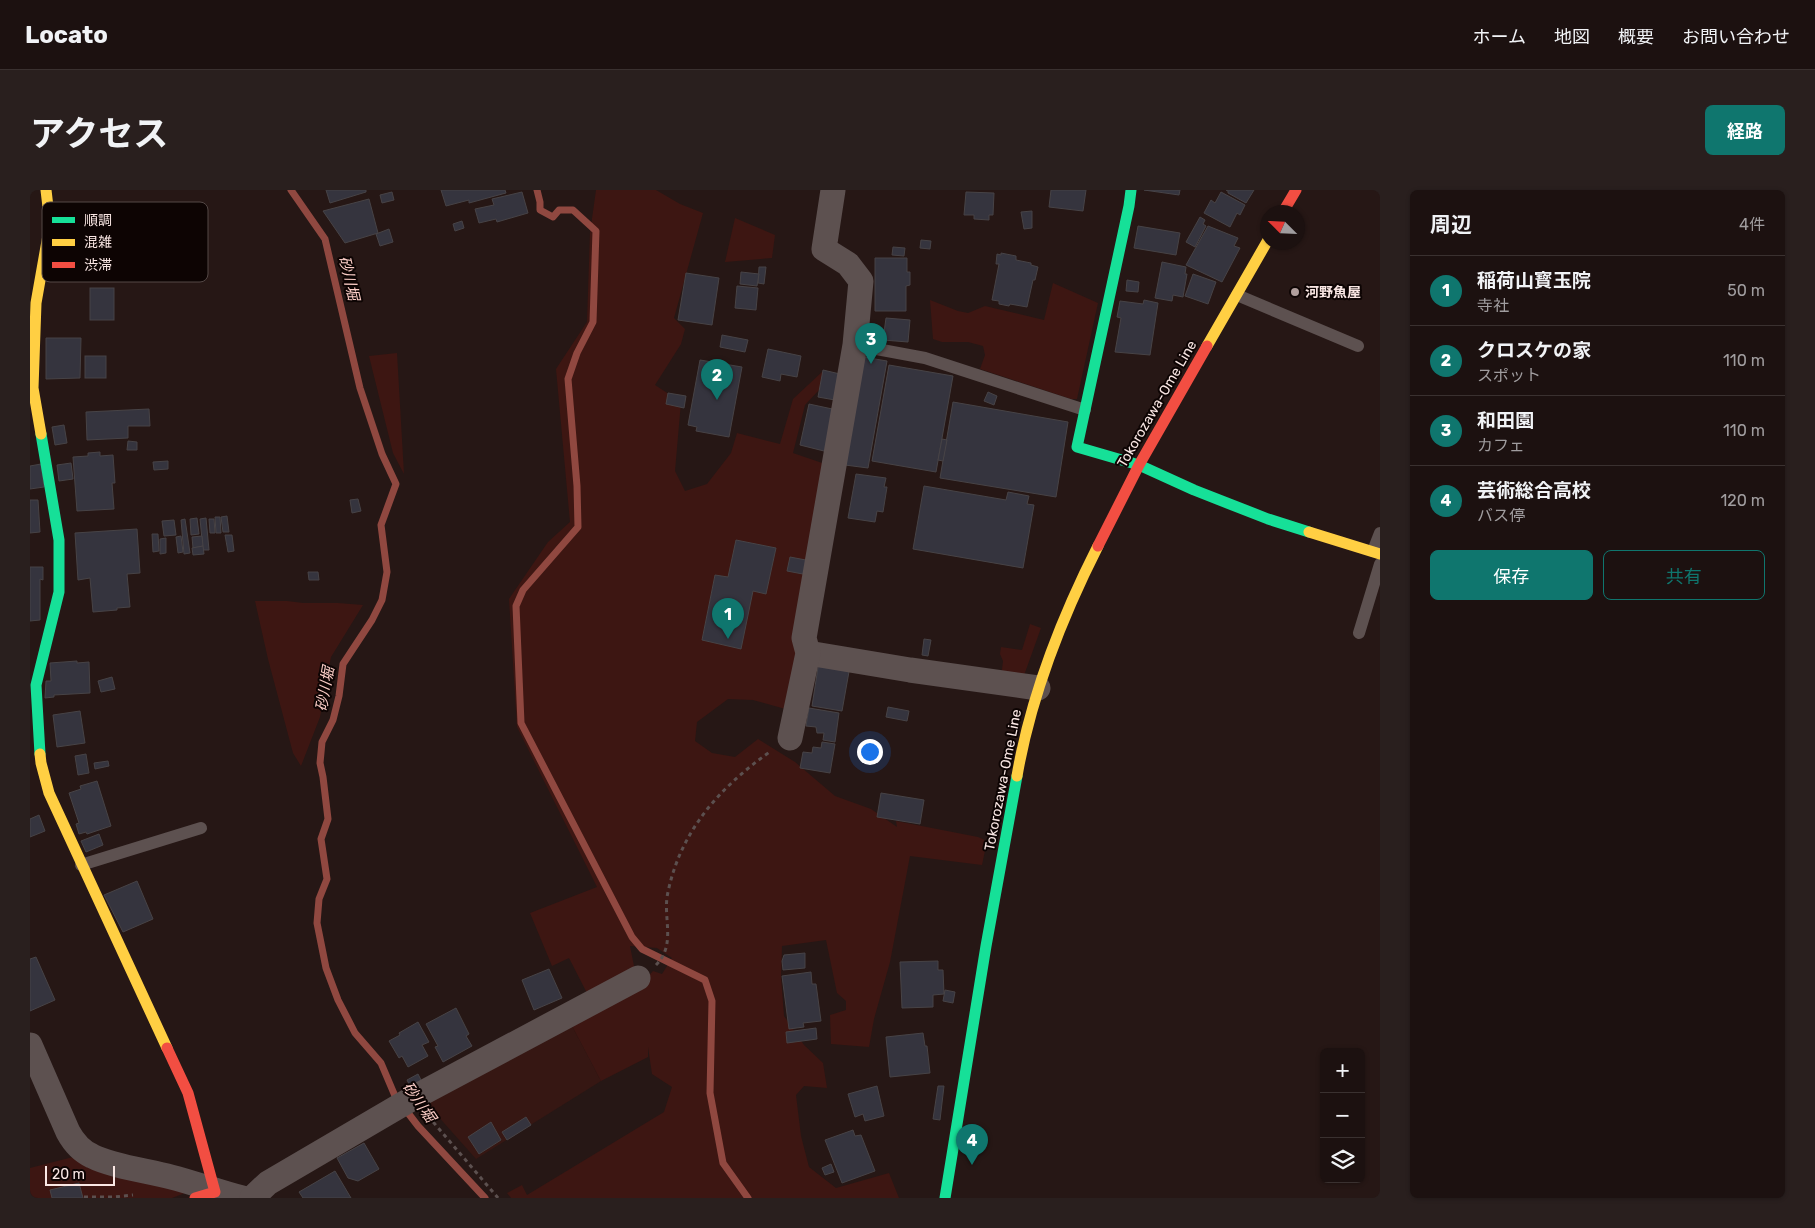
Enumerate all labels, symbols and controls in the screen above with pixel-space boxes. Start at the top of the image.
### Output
text: Locato [25,21,108,49]
text: ホーム [1473,26,1526,48]
text: 地図 [1554,26,1590,48]
text: 概要 [1618,26,1654,48]
text: お問い合わせ [1682,26,1790,48]
button: 経路 [1705,105,1785,155]
text: アクセス [30,113,168,155]
legend [42,202,208,282]
north arrow [1260,205,1305,250]
text: 順調 [84,212,112,229]
text: 周辺 [1430,212,1472,237]
text: 4件 [1739,215,1765,234]
text: 混雑 [84,234,112,251]
water label: 砂川堀 [335,254,363,304]
text: 渋滞 [84,257,112,274]
text: 稲荷山寳玉院 [1477,269,1591,292]
text: 1 [1442,281,1450,300]
text: 50 m [1727,281,1765,300]
place label: 河野魚屋 [1305,284,1361,301]
marker: 河野魚屋 [1289,286,1301,298]
text: 寺社 [1477,296,1509,315]
pin: 3 [855,323,887,364]
street label: Tokorozawa-Ome Line [1114,337,1200,471]
text: クロスケの家 [1477,339,1591,362]
text: 2 [1441,351,1451,370]
text: 110 m [1723,351,1765,370]
pin: 2 [701,359,733,400]
text: スポット [1477,366,1541,385]
text: 和田園 [1477,409,1534,432]
text: 3 [1441,421,1451,440]
text: 110 m [1723,421,1765,440]
text: カフェ [1477,436,1525,455]
text: 芸術総合高校 [1477,479,1591,502]
text: 4 [1441,491,1451,510]
text: 120 m [1720,491,1765,510]
text: バス停 [1477,506,1525,525]
button: 保存 [1430,550,1593,600]
button: 共有 [1603,550,1765,600]
pin: 1 [712,598,744,639]
water label: 砂川堀 [312,663,338,713]
street label: Tokorozawa-Ome Line [981,708,1025,852]
your location [857,739,883,765]
map controls [1320,1048,1365,1183]
button: + [1320,1048,1365,1093]
water label: 砂川堀 [399,1078,440,1127]
button: − [1320,1093,1365,1138]
pin: 4 [956,1124,988,1165]
button: layers [1320,1138,1365,1183]
scale bar [45,1163,115,1186]
text: 20 m [52,1166,85,1183]

